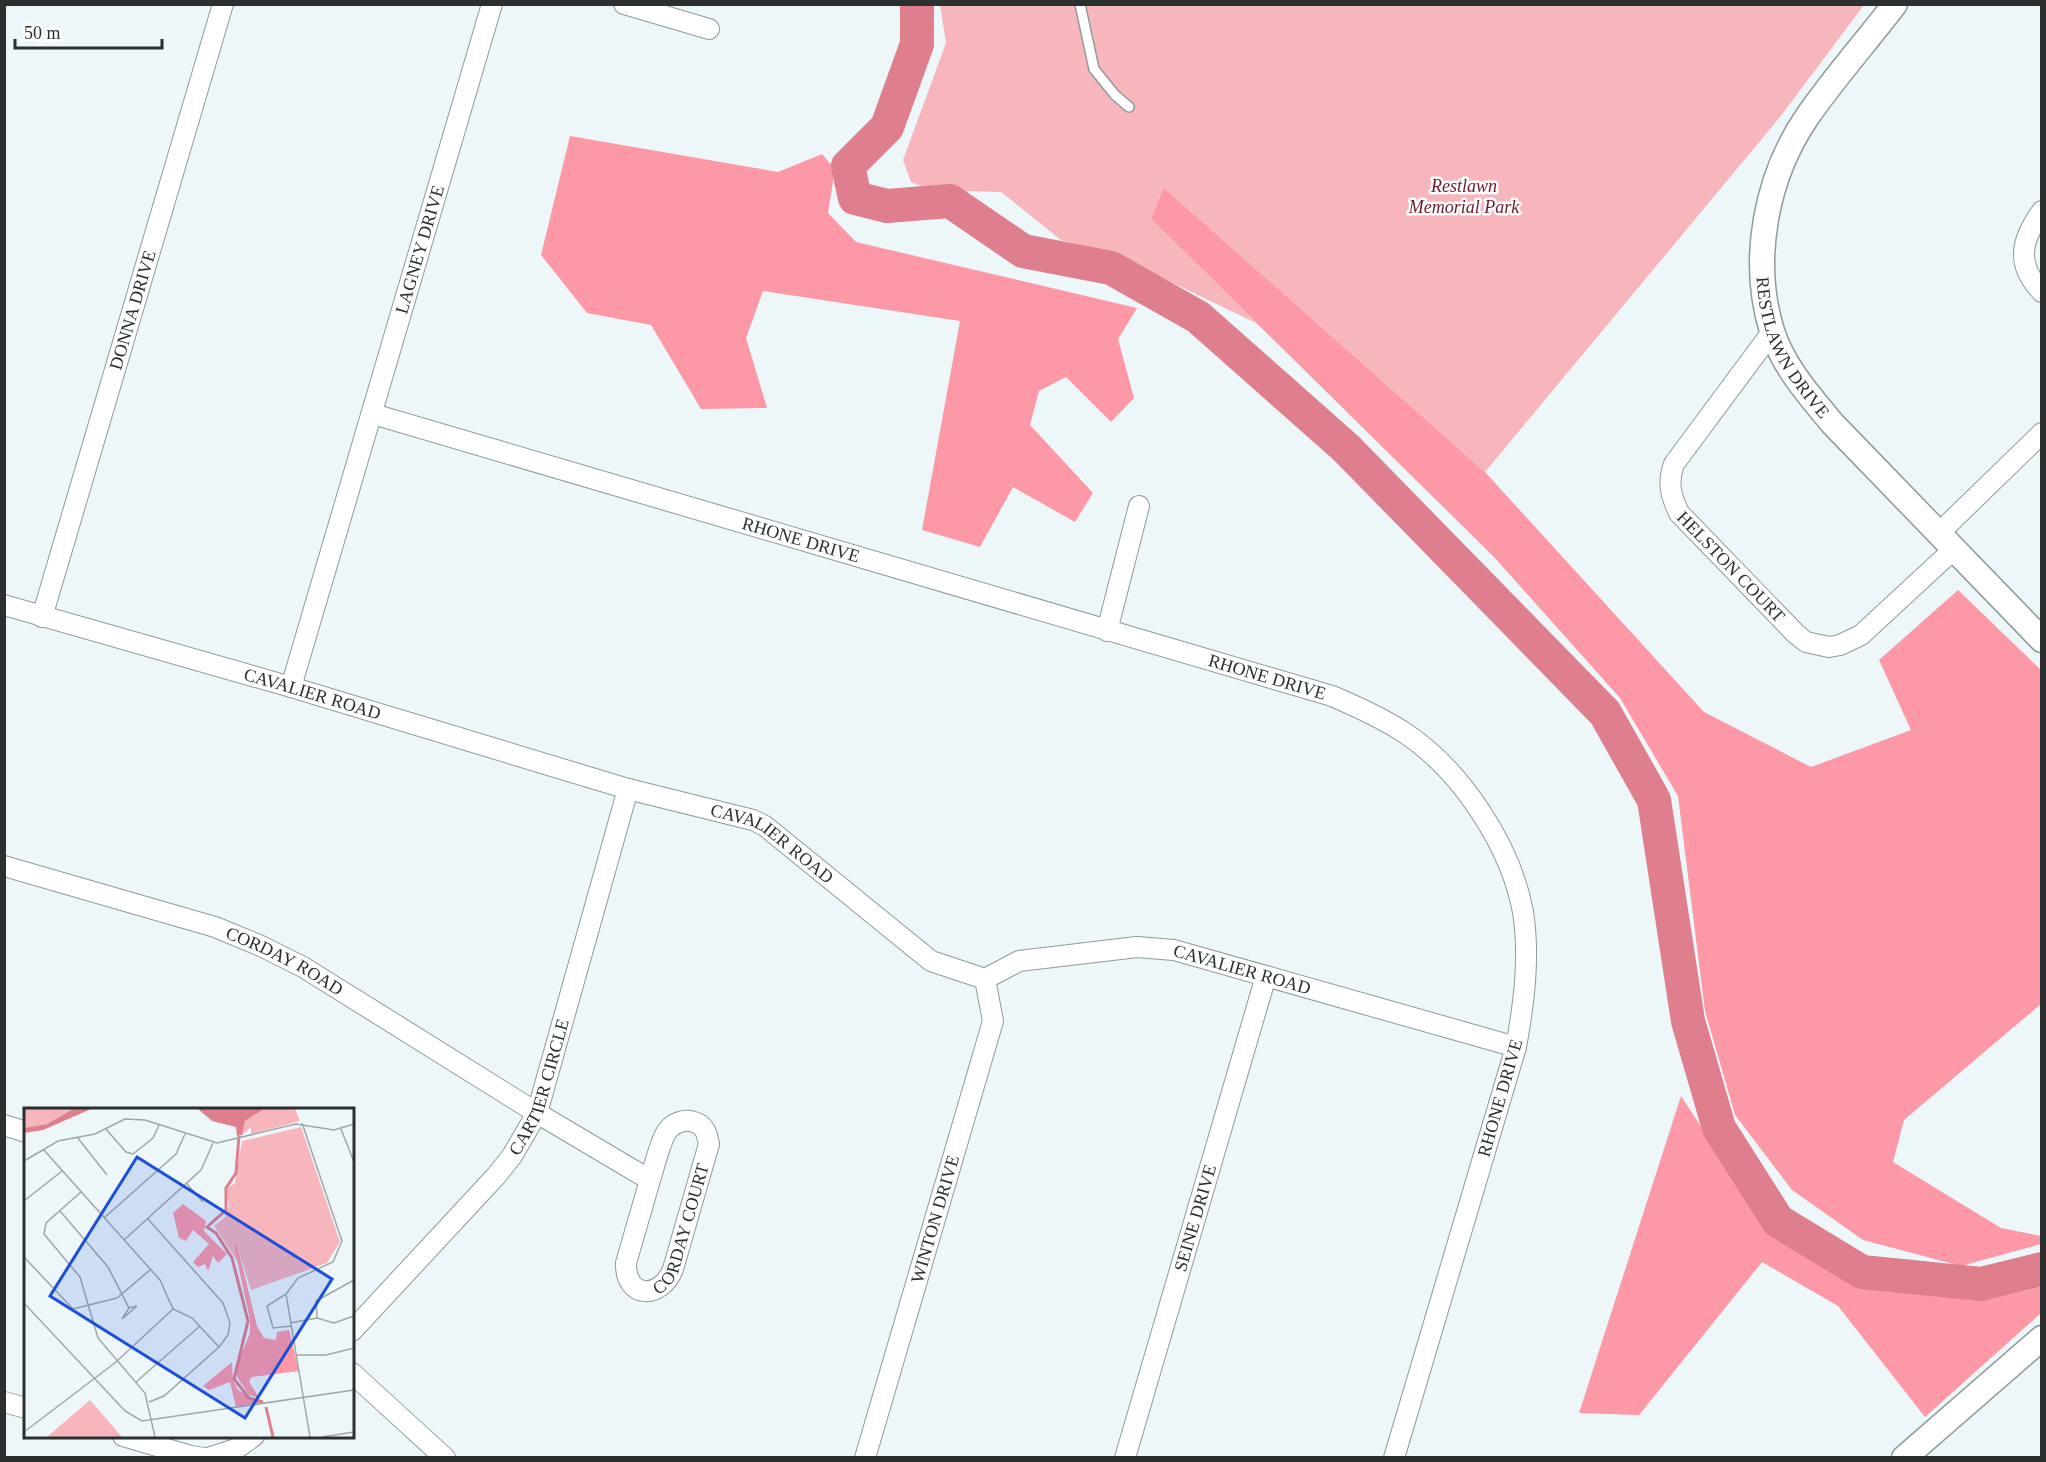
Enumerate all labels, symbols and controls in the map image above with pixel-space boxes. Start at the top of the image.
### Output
scale bar [15,12,162,50]
text: 50 m [24,23,61,43]
park label: Restlawn Memorial Park [1408,176,1520,217]
street label: LAGNEY DRIVE [391,183,448,316]
street label: DONNA DRIVE [106,248,160,372]
street label: RESTLAWN DRIVE [1752,276,1834,422]
street label: HELSTON COURT [1673,507,1789,626]
street label: RHONE DRIVE [740,513,862,567]
street label: RHONE DRIVE [1206,650,1328,704]
street label: CAVALIER ROAD [242,664,383,724]
street label: CAVALIER ROAD [709,800,837,887]
street label: CORDAY ROAD [223,923,347,999]
street label: CAVALIER ROAD [1171,940,1313,998]
street label: CARTIER CIRCLE [505,1017,573,1159]
street label: RHONE DRIVE [1474,1037,1526,1159]
inset map [24,1108,354,1438]
street label: WINTON DRIVE [907,1153,963,1285]
street label: CORDAY COURT [649,1161,713,1299]
street label: SEINE DRIVE [1170,1162,1220,1274]

